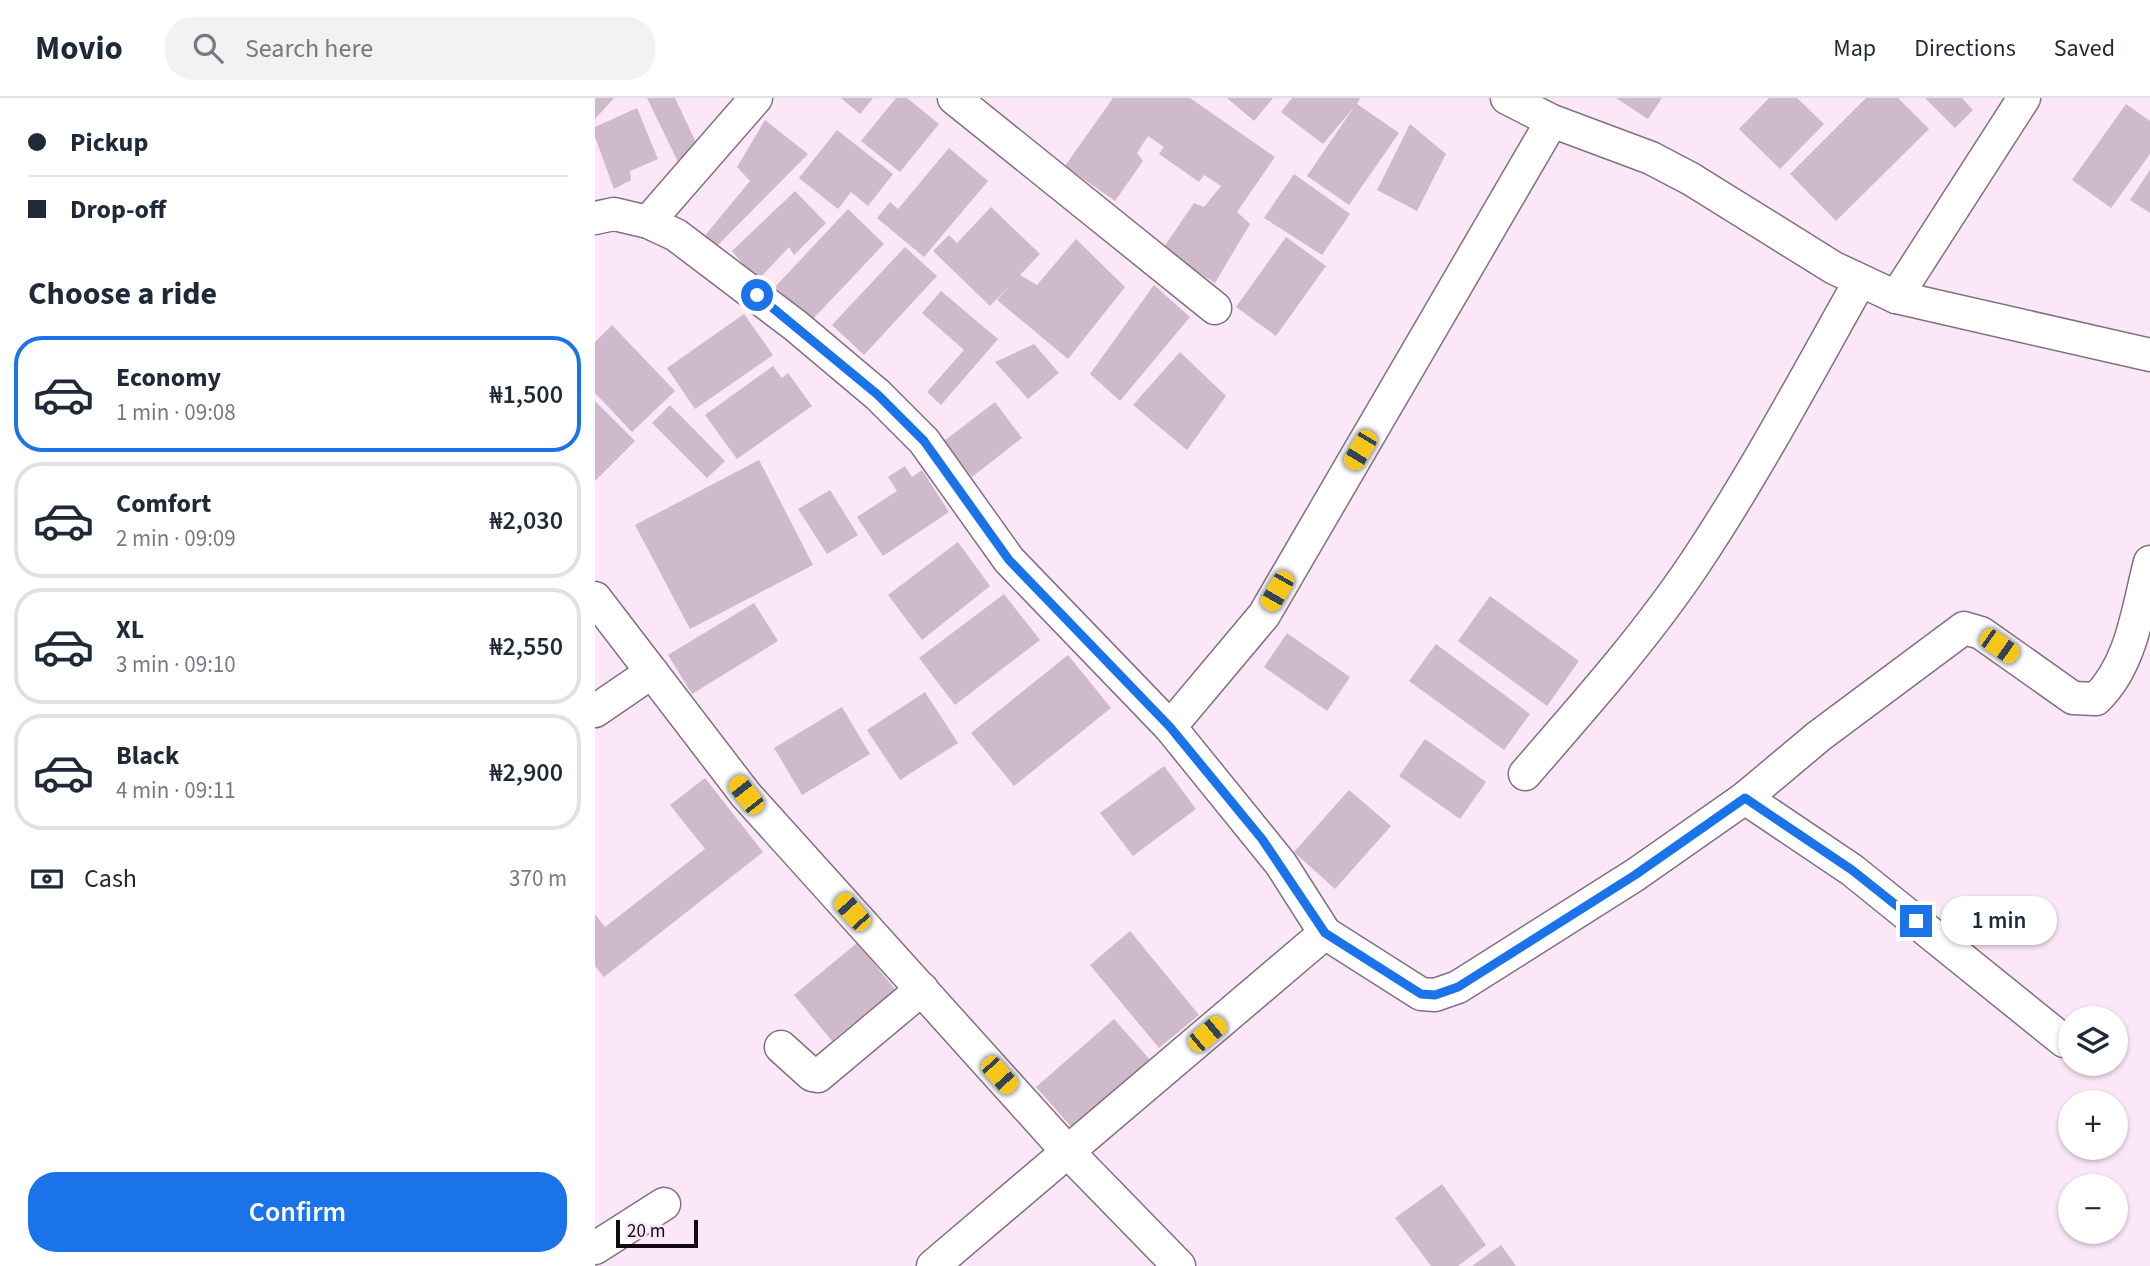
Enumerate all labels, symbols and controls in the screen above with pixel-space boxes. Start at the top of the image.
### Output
search box [165,17,655,80]
text: Movio [35,25,123,72]
icon: search [189,29,227,67]
text: Search here [245,30,373,67]
text: Map [1833,31,1876,66]
text: Directions [1914,31,2016,66]
text: Saved [2054,31,2115,66]
text: Pickup [70,124,148,161]
text: Drop-off [70,191,166,228]
text: Choose a ride [28,271,217,317]
route start [741,279,773,311]
text: Economy [116,359,221,396]
icon: car [32,363,95,426]
text: ₦1,500 [489,376,563,413]
text: 1 min · 09:08 [116,396,236,429]
car [1341,427,1380,473]
text: Comfort [116,485,211,522]
icon: car [32,489,95,552]
text: ₦2,030 [489,502,563,539]
text: 2 min · 09:09 [116,522,236,555]
car [1258,568,1297,614]
text: XL [116,611,144,648]
icon: car [32,615,95,678]
car [1976,625,2023,667]
text: ₦2,550 [489,628,563,665]
text: 3 min · 09:10 [116,648,236,681]
text: Black [116,737,179,774]
icon: car [32,741,95,804]
text: ₦2,900 [489,754,563,791]
car [725,772,768,818]
text: 4 min · 09:11 [116,774,236,807]
icon: cash [28,860,66,898]
text: Cash [84,860,137,897]
text: 370 m [509,862,567,895]
car [831,889,874,935]
callout: 1 min [1941,896,2056,946]
text: 1 min [1972,904,2026,937]
route end [1900,905,1932,937]
map controls [2058,1006,2128,1244]
button: layers [2058,1006,2128,1076]
car [1185,1012,1230,1056]
car [978,1052,1021,1098]
button: + [2058,1090,2128,1160]
button: Confirm [28,1172,567,1252]
button: − [2058,1174,2128,1244]
scale bar [616,1217,698,1249]
text: 20 m [627,1218,665,1245]

